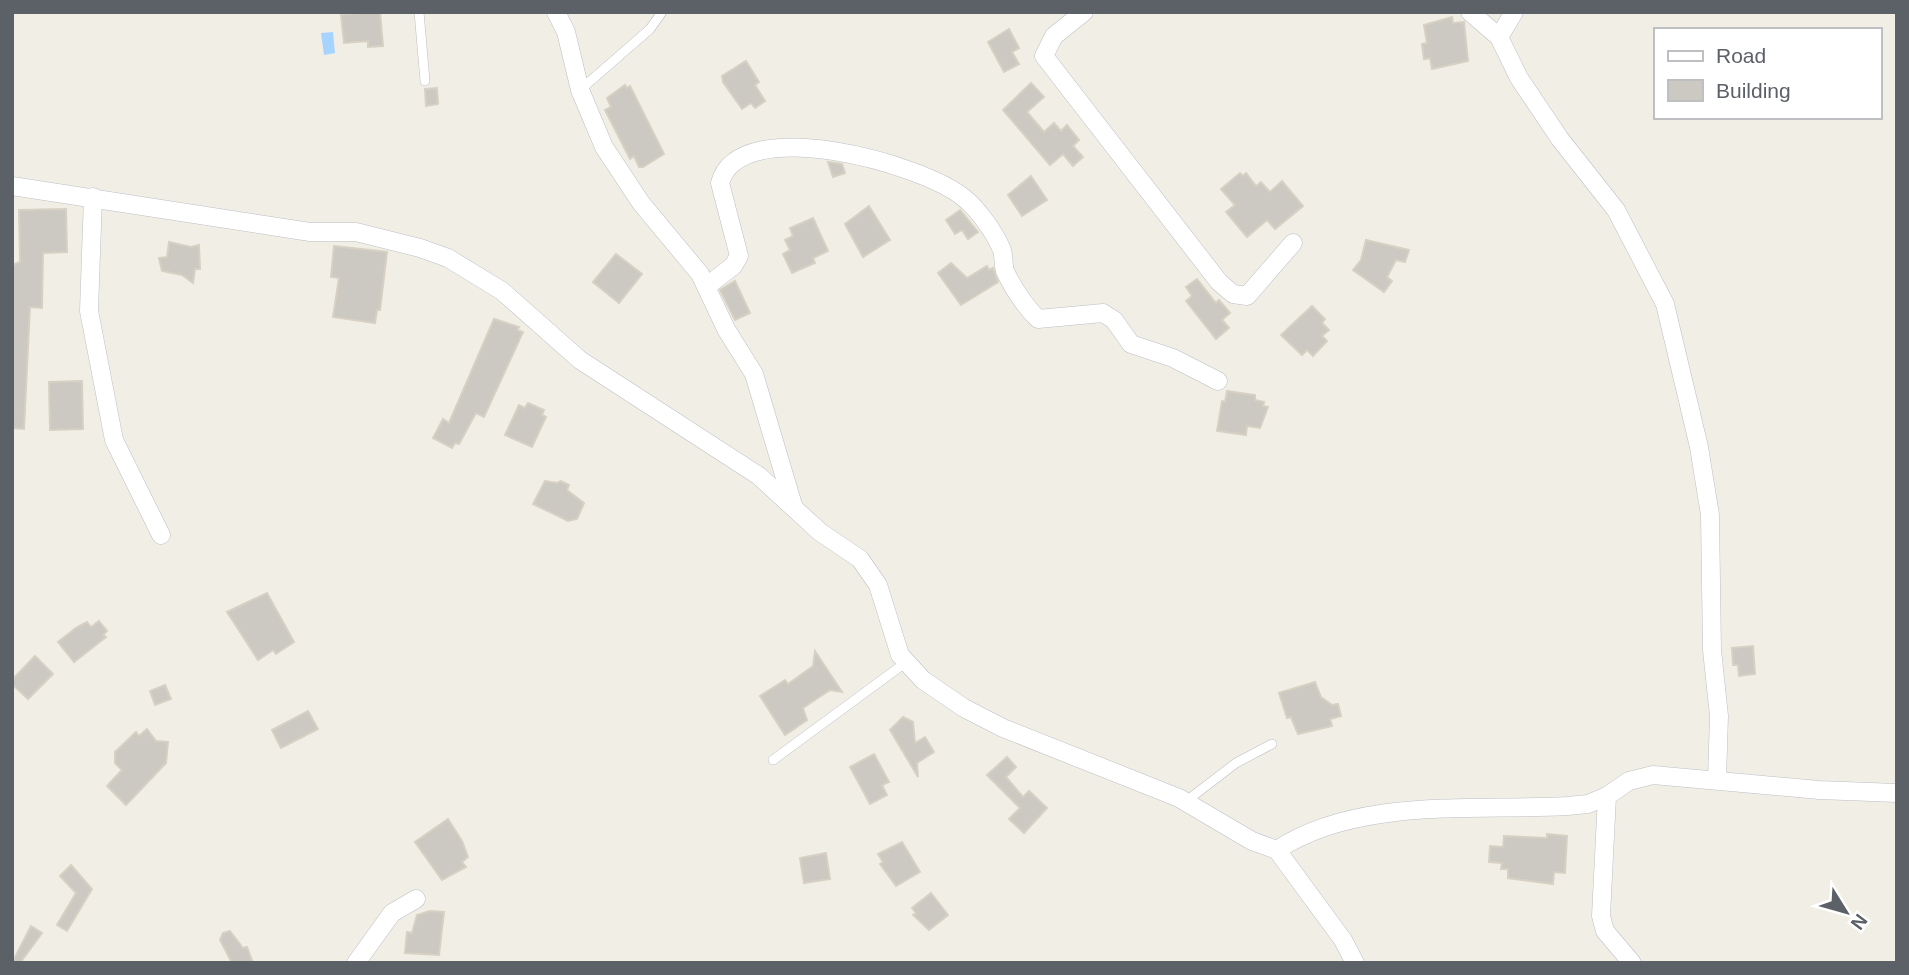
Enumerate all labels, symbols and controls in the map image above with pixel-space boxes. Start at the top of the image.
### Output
legend [1654,28,1881,119]
text: Road [1716,44,1766,67]
text: Building [1716,79,1791,102]
north arrow [1811,877,1881,947]
text: N [1847,910,1872,934]

